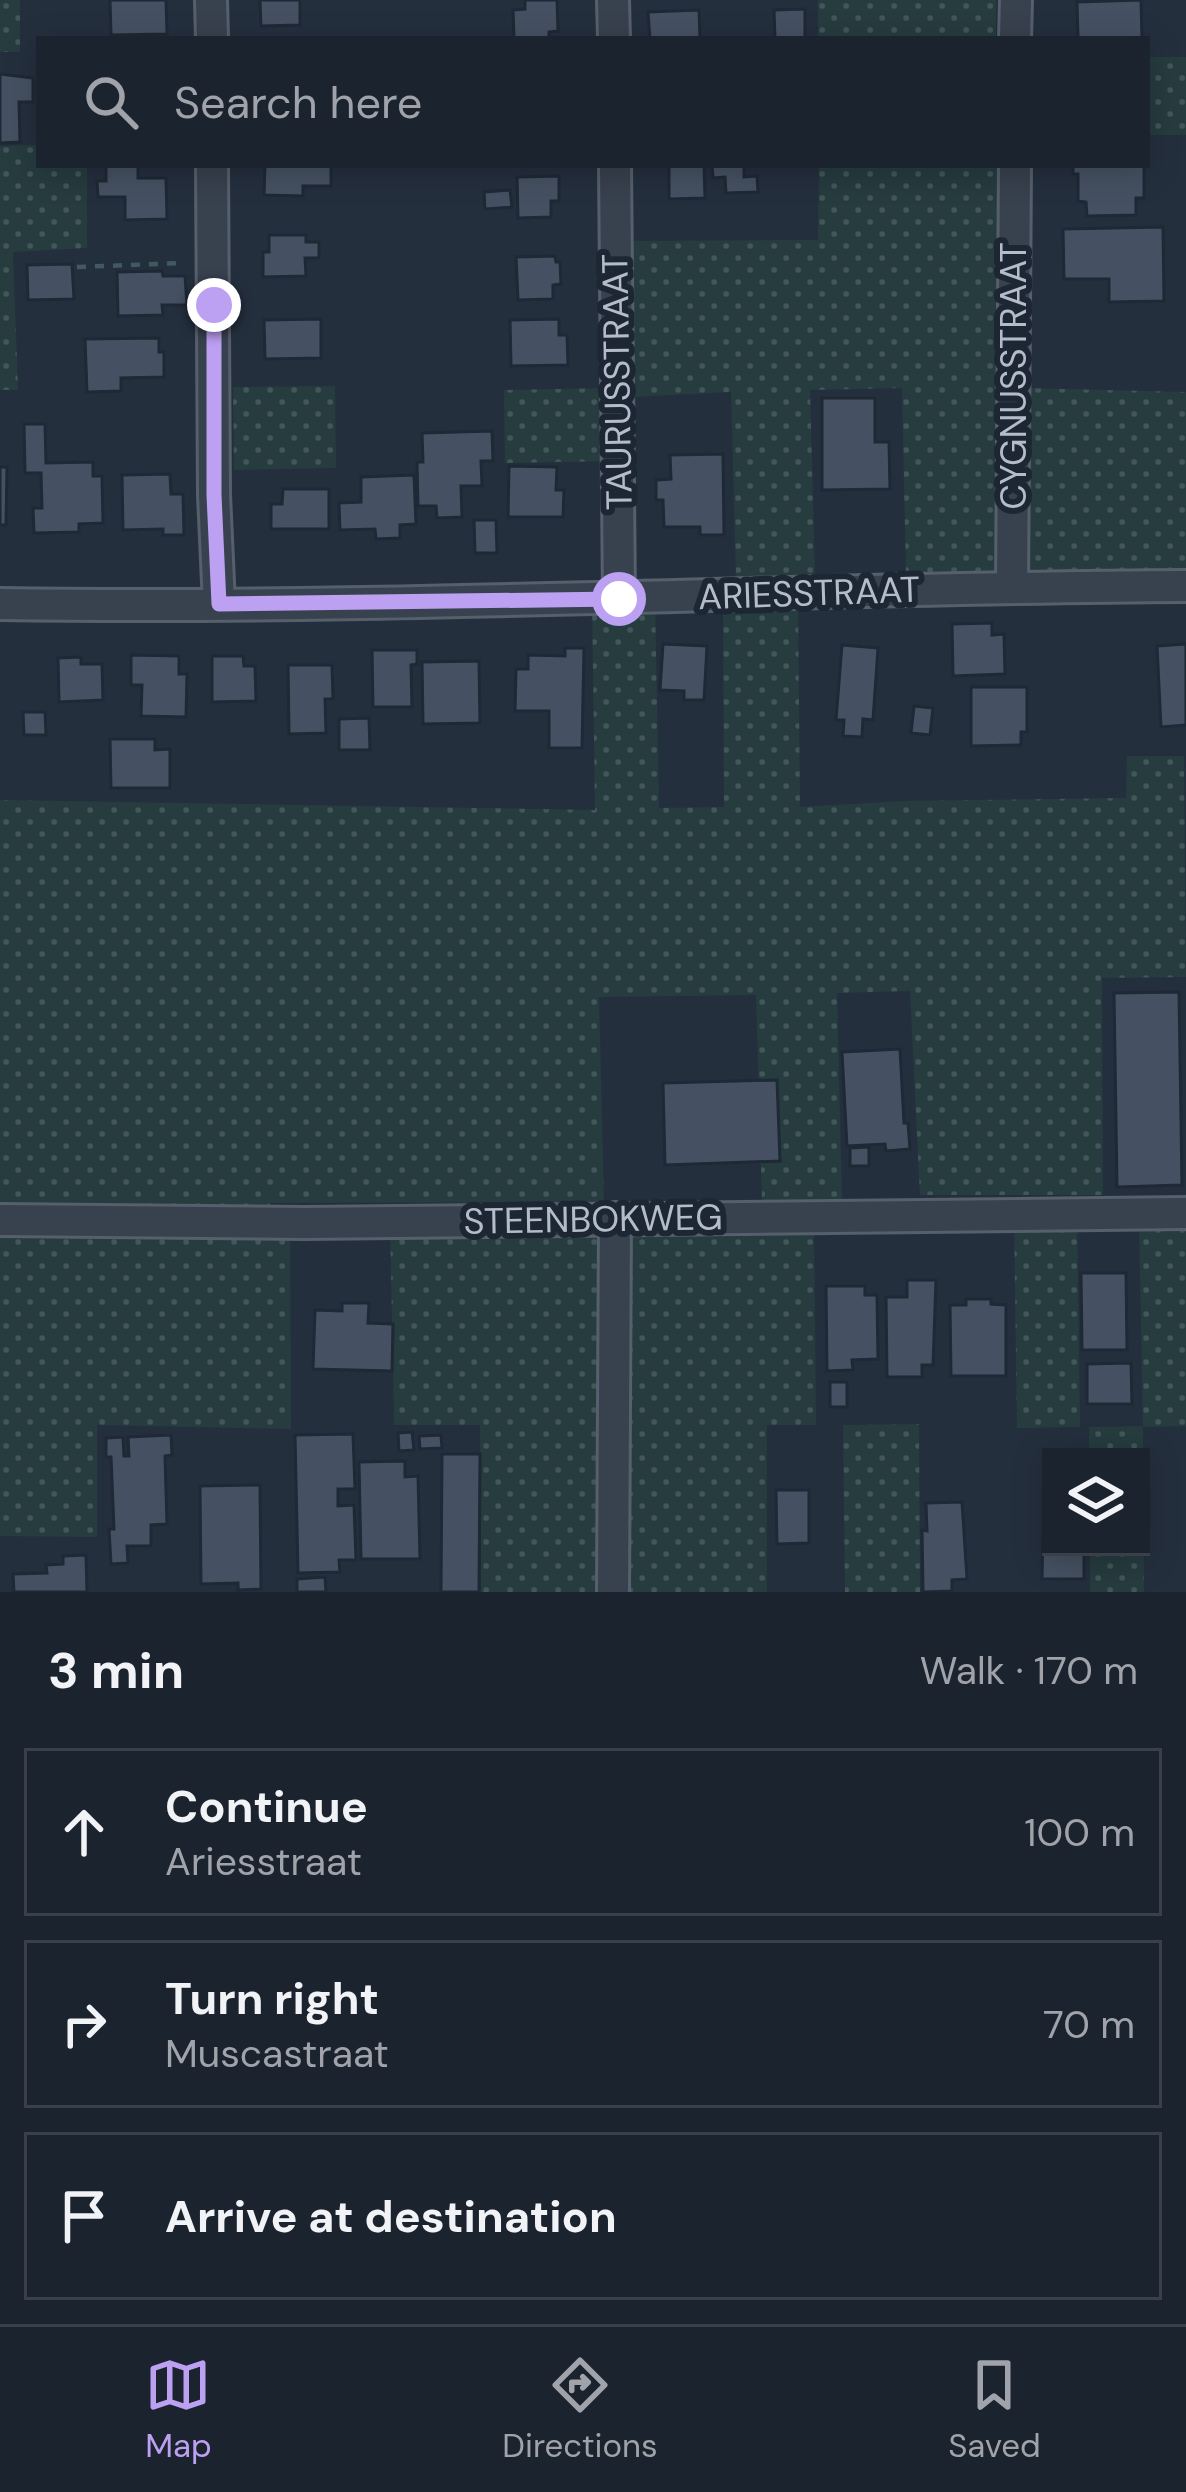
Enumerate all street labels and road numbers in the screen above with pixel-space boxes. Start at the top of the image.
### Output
street label: CYGNUSSTRAAT [990,242,1037,510]
street label: TAURUSSTRAAT [591,253,643,511]
street label: ARIESSTRAAT [697,566,921,620]
street label: STEENBOKWEG [463,1193,723,1245]

